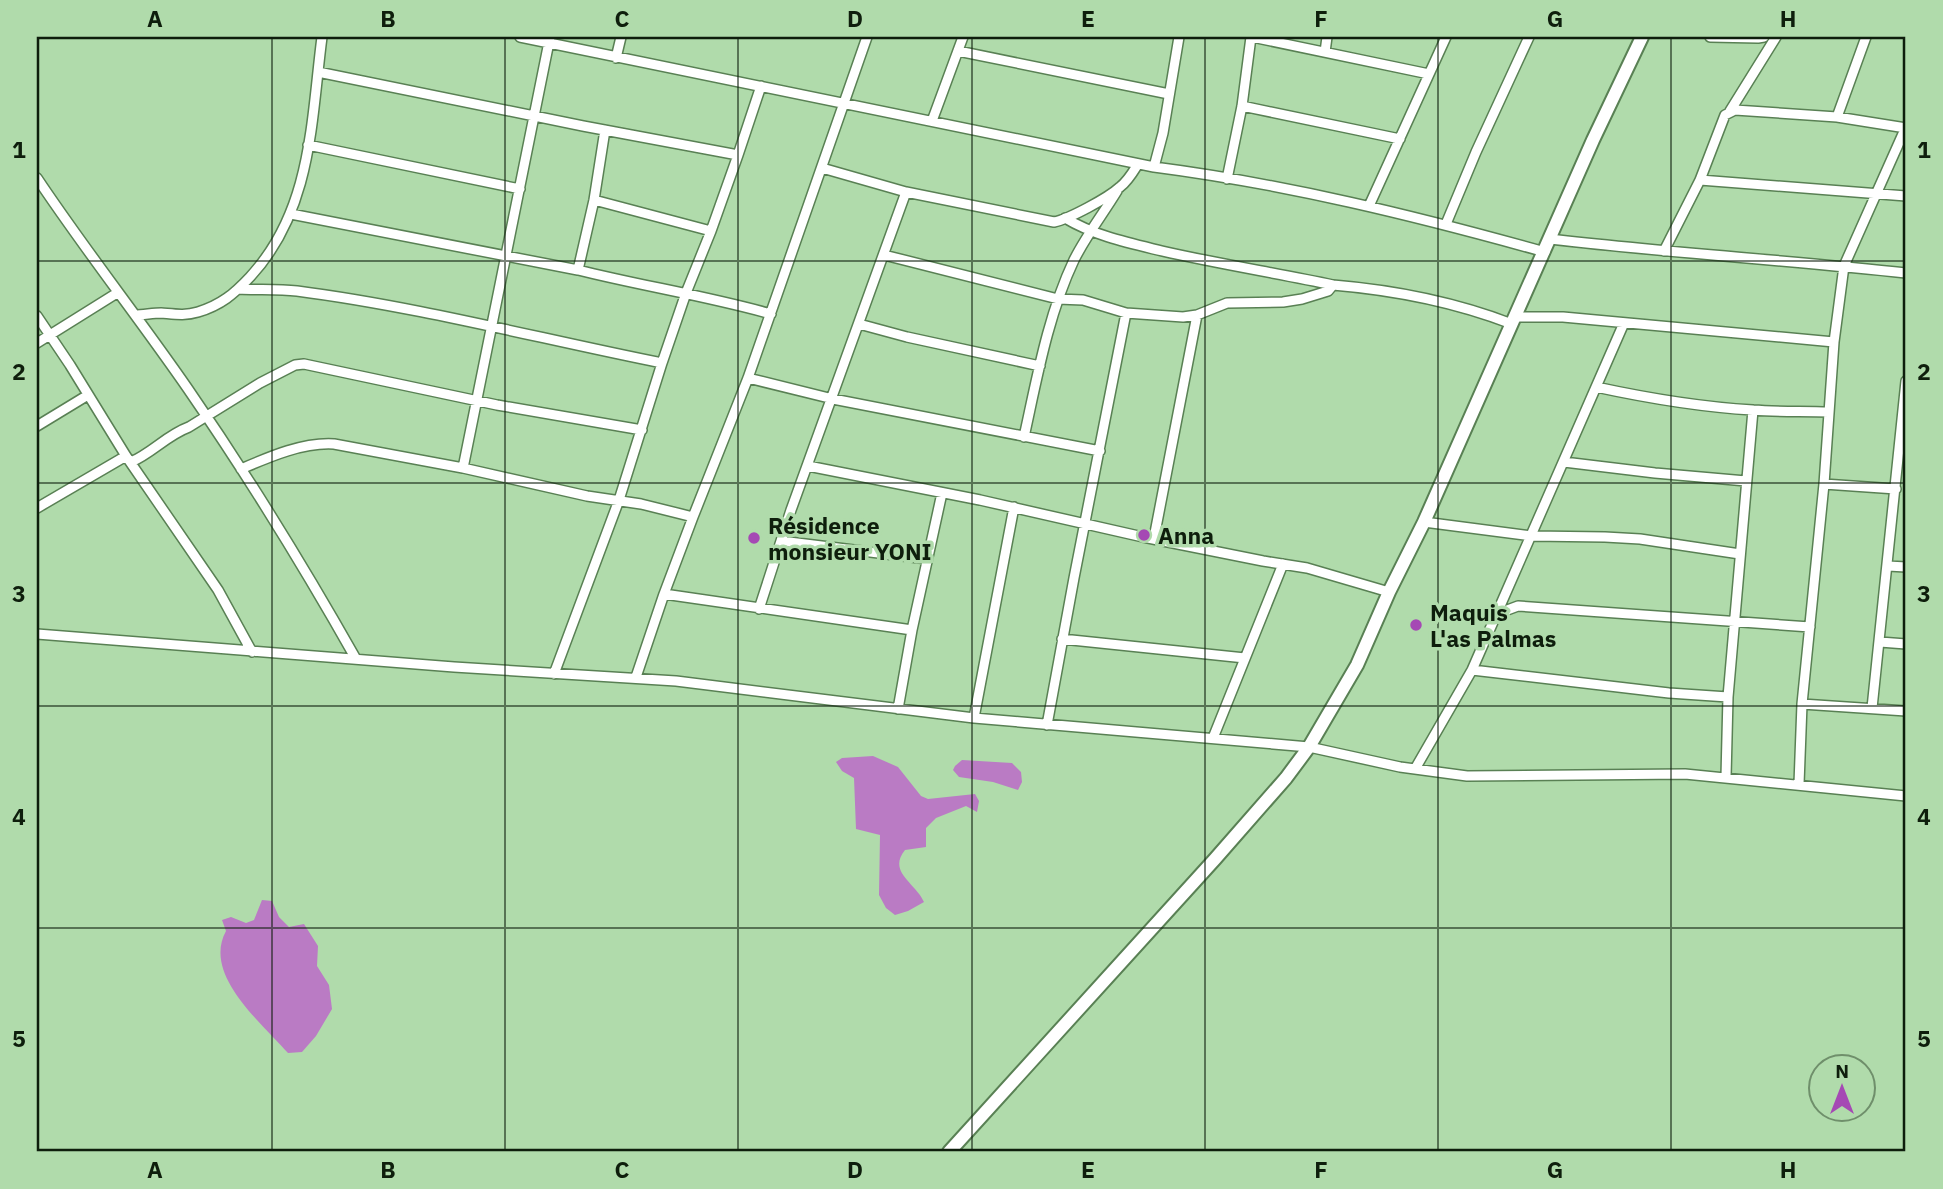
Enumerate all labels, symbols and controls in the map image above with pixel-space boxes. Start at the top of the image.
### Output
text: A [147,3,163,33]
text: B [380,3,396,33]
text: C [615,3,630,33]
text: D [847,3,863,33]
text: E [1081,3,1095,33]
text: F [1314,3,1328,33]
text: G [1547,3,1563,33]
text: H [1780,3,1796,33]
text: 1 [12,134,26,164]
text: 1 [1917,134,1931,164]
text: 2 [12,356,26,386]
text: 2 [1917,356,1931,386]
place label: Résidence monsieur YONI [768,510,932,566]
place label: Anna [1158,520,1214,550]
marker: Anna [1136,527,1152,543]
marker: Résidence monsieur YONI [746,530,762,546]
text: 3 [12,578,26,608]
text: 3 [1917,578,1931,608]
place label: Maquis L'as Palmas [1430,597,1556,653]
marker: Maquis L'as Palmas [1408,617,1424,633]
text: 4 [12,801,26,831]
text: 4 [1917,801,1931,831]
text: 5 [12,1023,26,1053]
text: 5 [1917,1023,1931,1053]
north arrow [1806,1052,1876,1122]
text: N [1835,1059,1849,1083]
text: A [147,1154,163,1184]
text: B [380,1154,396,1184]
text: C [615,1154,630,1184]
text: D [847,1154,863,1184]
text: E [1081,1154,1095,1184]
text: F [1314,1154,1328,1184]
text: G [1547,1154,1563,1184]
text: H [1780,1154,1796,1184]

